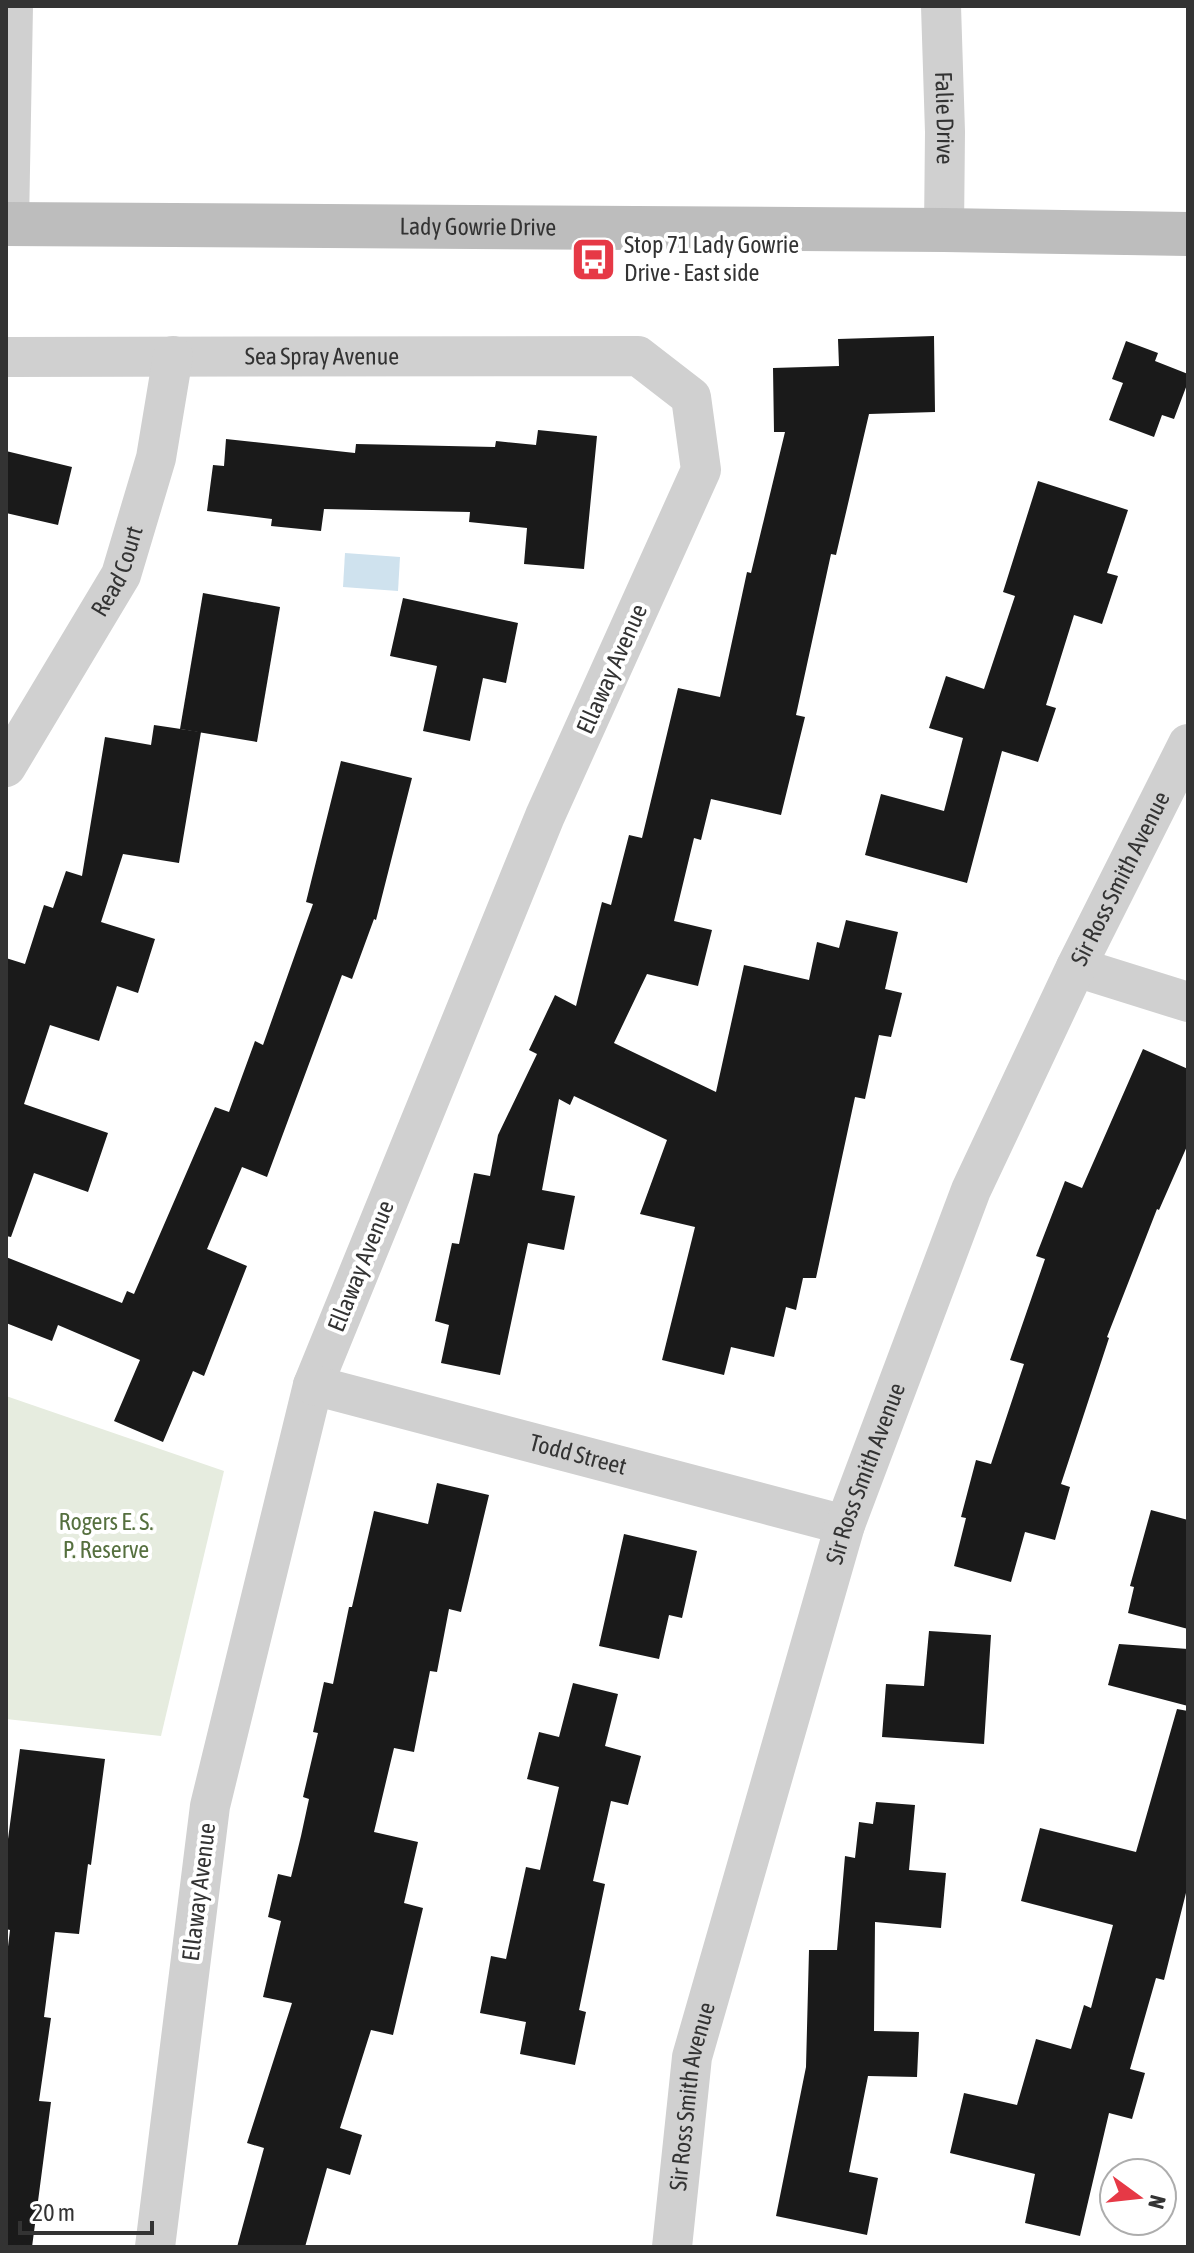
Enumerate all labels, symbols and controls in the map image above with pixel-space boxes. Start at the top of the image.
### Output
street label: Falie Drive [930,71,959,165]
street label: Lady Gowrie Drive [400,213,556,241]
place label: Stop 71 Lady Gowrie Drive - East side [624,231,799,286]
bus stop icon: Stop 71 Lady Gowrie Drive - East side [569,235,617,283]
street label: Sea Spray Avenue [245,342,399,370]
street label: Read Court [85,523,148,621]
street label: Ellaway Avenue [571,600,652,738]
street label: Sir Ross Smith Avenue [1065,787,1175,970]
street label: Ellaway Avenue [322,1196,399,1335]
street label: Sir Ross Smith Avenue [820,1379,910,1567]
street label: Todd Street [527,1429,630,1480]
park label: Rogers E. S. P. Reserve [59,1508,154,1563]
street label: Ellaway Avenue [177,1821,220,1963]
street label: Sir Ross Smith Avenue [664,1999,720,2192]
north arrow [1098,2157,1178,2237]
scale bar [20,2185,152,2235]
text: N [1143,2193,1172,2212]
text: 20 m [32,2199,75,2226]

